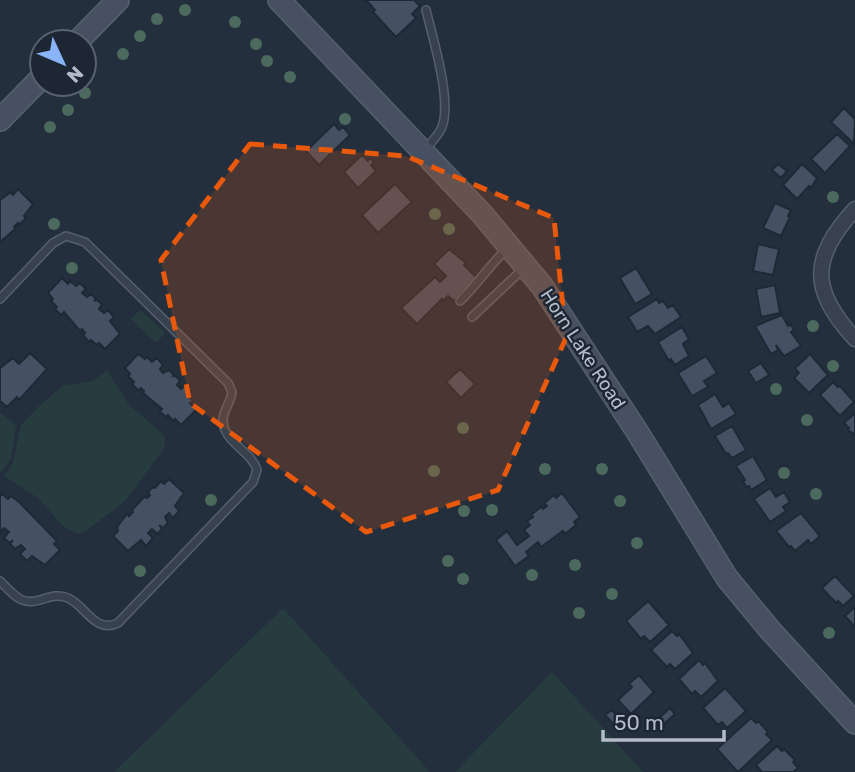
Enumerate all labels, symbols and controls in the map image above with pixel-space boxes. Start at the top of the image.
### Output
north arrow [28,28,98,98]
text: N [62,62,88,87]
street label: Horn Lake Road [536,285,630,413]
scale bar [603,698,724,742]
text: 50 m [614,710,664,735]

